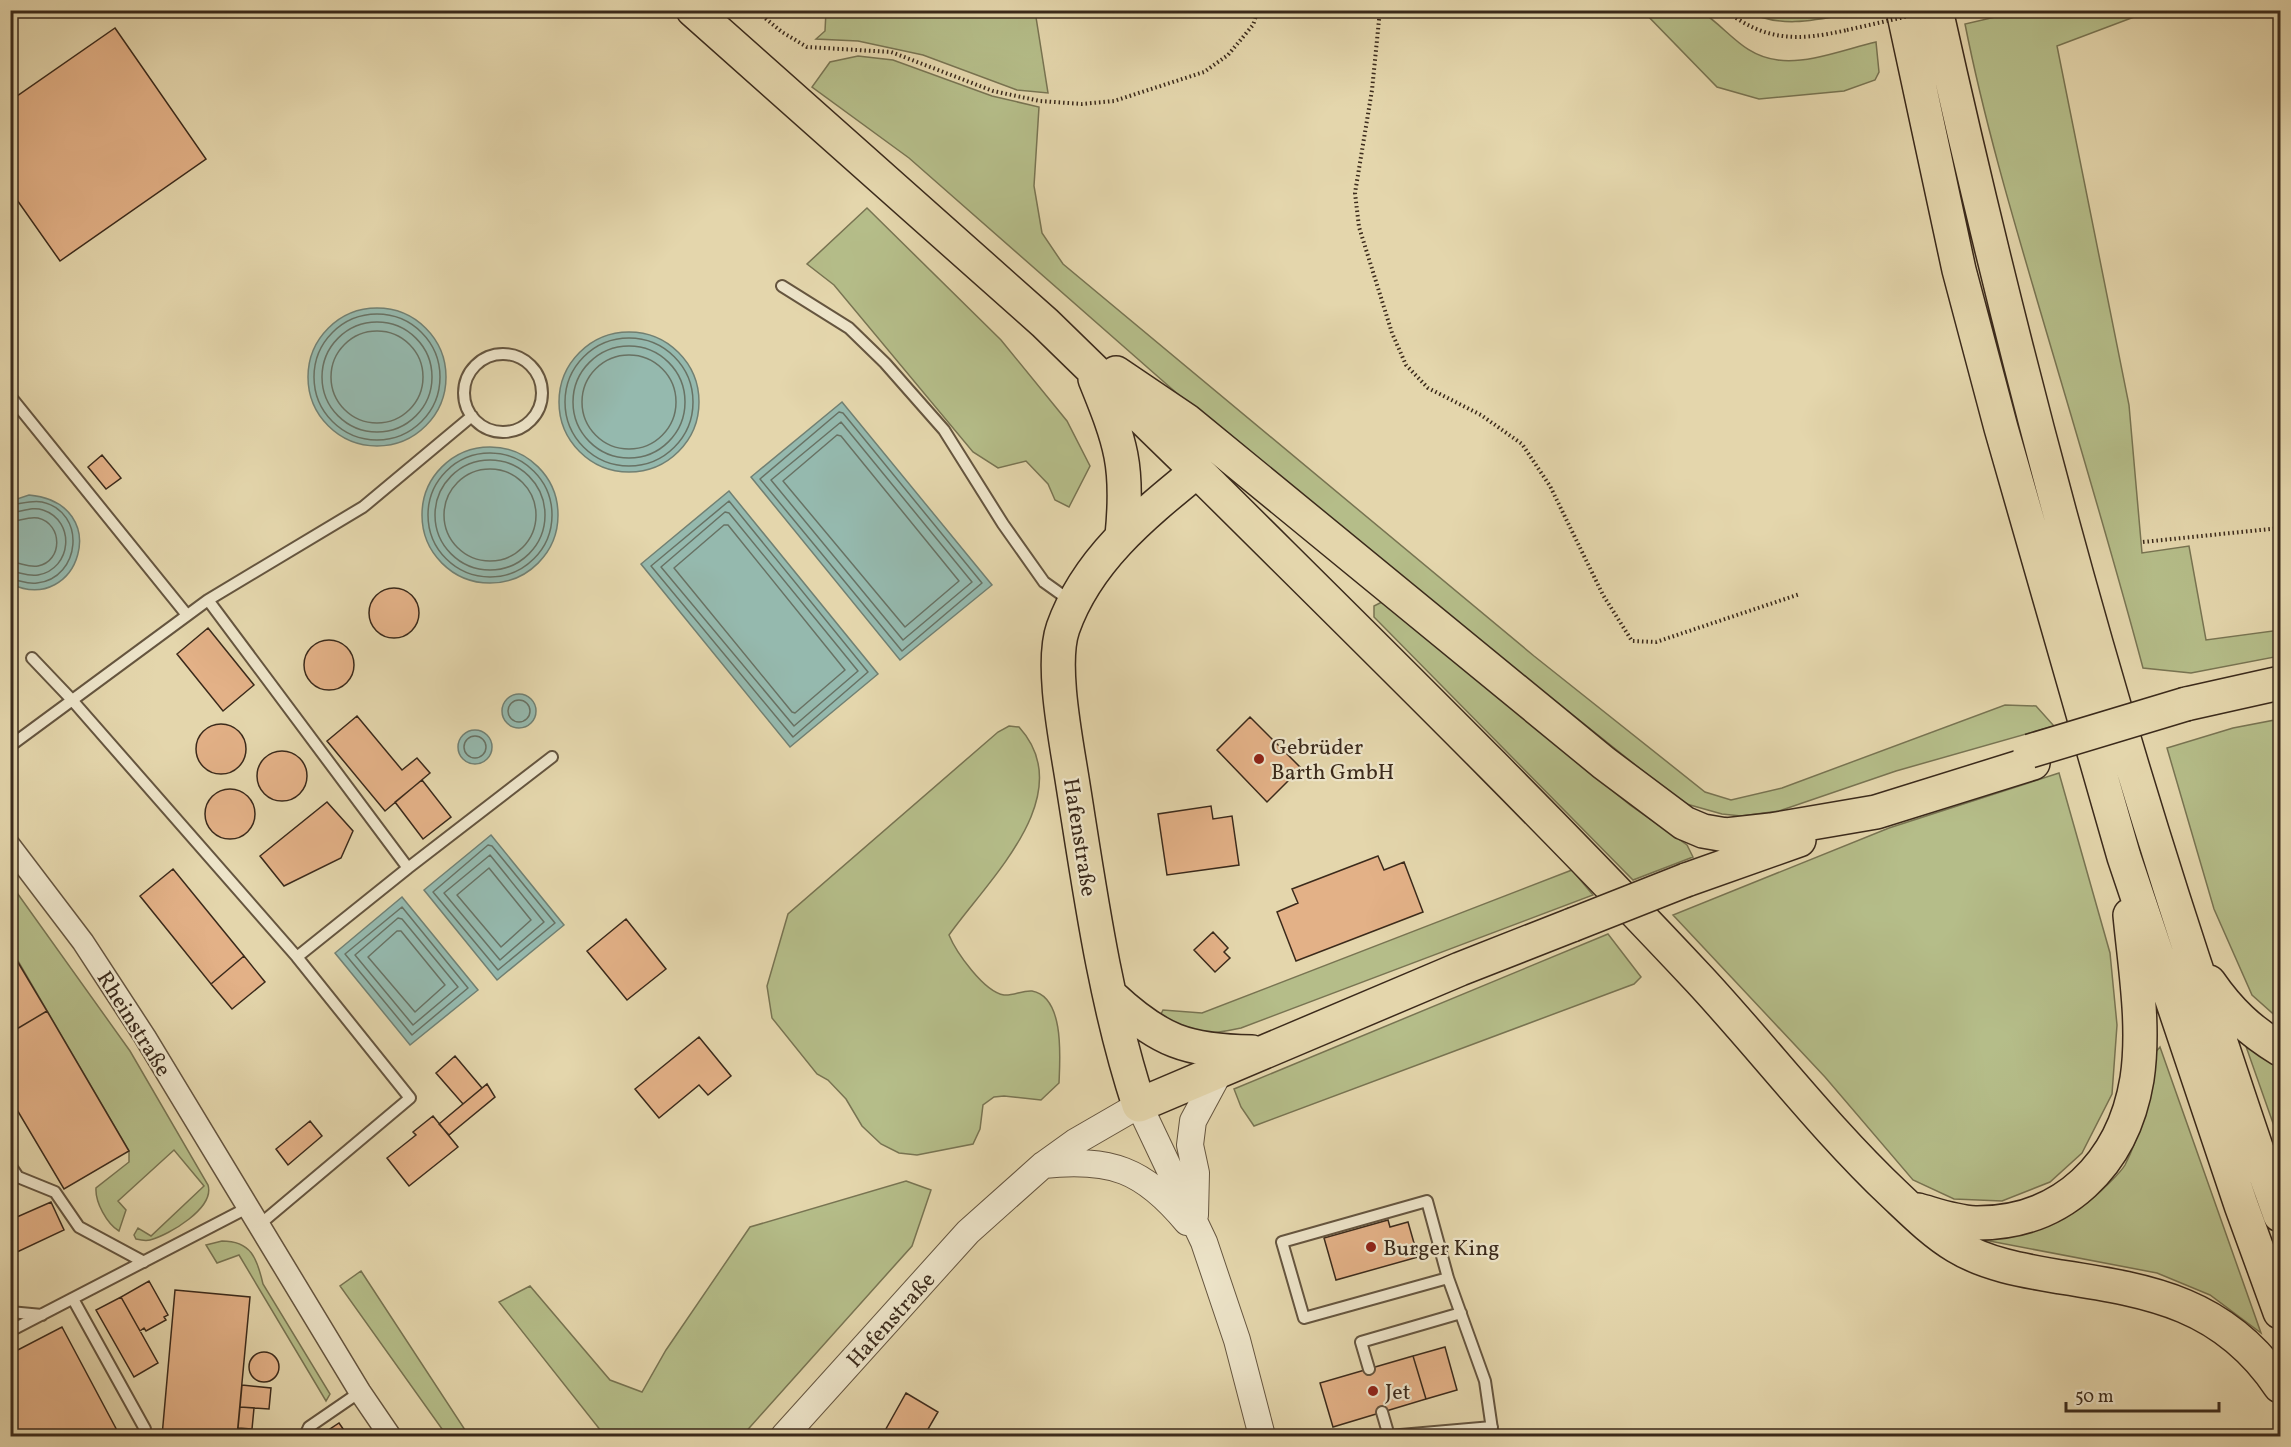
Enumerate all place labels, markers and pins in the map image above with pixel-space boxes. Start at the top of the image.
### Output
place label: Gebrüder Barth GmbH [1271,733,1394,789]
marker: Gebrüder Barth GmbH [1252,752,1266,766]
place label: Burger King [1383,1234,1500,1265]
marker: Burger King [1364,1240,1378,1254]
place label: Jet [1385,1378,1411,1409]
marker: Jet [1366,1384,1380,1398]

